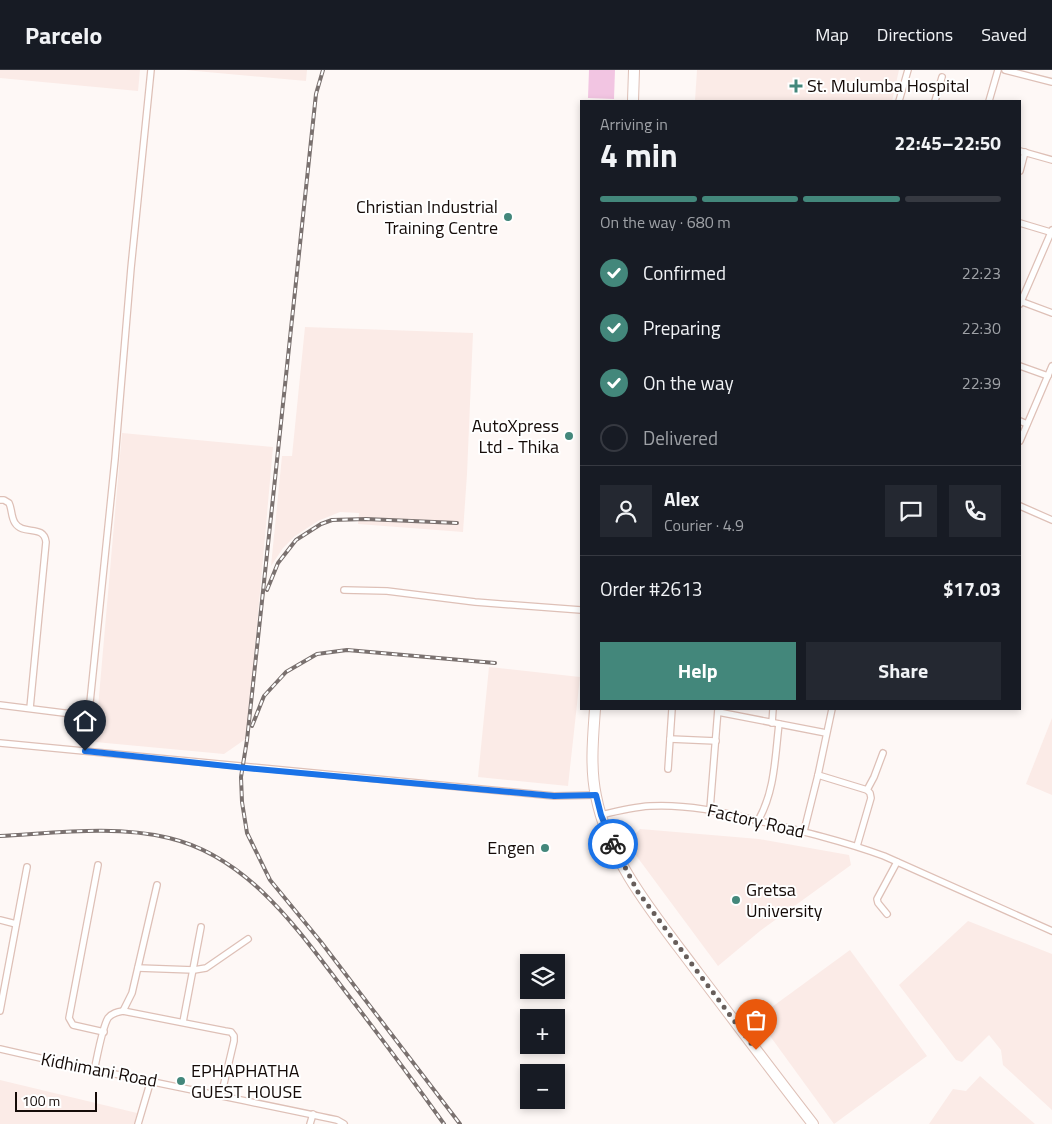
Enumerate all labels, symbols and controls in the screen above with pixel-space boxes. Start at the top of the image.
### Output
text: Parcelo [25,17,102,53]
text: Map [815,21,849,48]
text: Directions [877,21,953,48]
text: Saved [981,21,1027,48]
place label: St. Mulumba Hospital [807,72,970,99]
marker: St. Mulumba Hospital [789,79,803,93]
text: Arriving in [600,112,668,136]
text: 22:45–22:50 [894,128,1001,157]
text: 4 min [600,131,678,179]
place label: Christian Industrial Training Centre [356,193,498,241]
text: On the way · 680 m [600,210,731,234]
marker: Christian Industrial Training Centre [502,211,514,223]
text: Confirmed [643,258,726,287]
icon: check [600,259,628,287]
text: 22:23 [962,261,1001,285]
text: Preparing [643,313,720,342]
icon: check [600,314,628,342]
text: 22:30 [962,316,1001,340]
text: On the way [643,368,734,397]
icon: check [600,369,628,397]
text: 22:39 [962,371,1001,395]
place label: AutoXpress Ltd - Thika [472,412,559,460]
text: Delivered [643,423,718,452]
marker: AutoXpress Ltd - Thika [563,430,575,442]
text: Alex [664,484,699,513]
button: person [600,485,652,537]
button: chat [885,485,937,537]
button: phone [949,485,1001,537]
text: Courier · 4.9 [664,513,744,537]
text: Order #2613 [600,574,702,603]
text: $17.03 [943,574,1001,603]
button: Help [600,642,796,700]
button: Share [806,642,1001,700]
pin [64,700,106,751]
icon: home [71,707,99,735]
street label: Factory Road [705,796,808,845]
courier [588,819,638,869]
icon: bike [599,830,627,858]
place label: Engen [487,834,535,861]
marker: Engen [539,842,551,854]
place label: Gretsa University [746,876,823,924]
marker: Gretsa University [730,894,742,906]
map controls [520,954,565,1109]
button: layers [520,954,565,999]
pin [735,999,777,1050]
icon: bag [742,1006,770,1034]
button: + [520,1009,565,1054]
street label: Kidhimani Road [39,1045,160,1094]
place label: EPHAPHATHA GUEST HOUSE [191,1057,302,1105]
button: − [520,1064,565,1109]
marker: EPHAPHATHA GUEST HOUSE [175,1075,187,1087]
scale bar [15,1089,98,1112]
text: 100 m [22,1090,60,1111]

